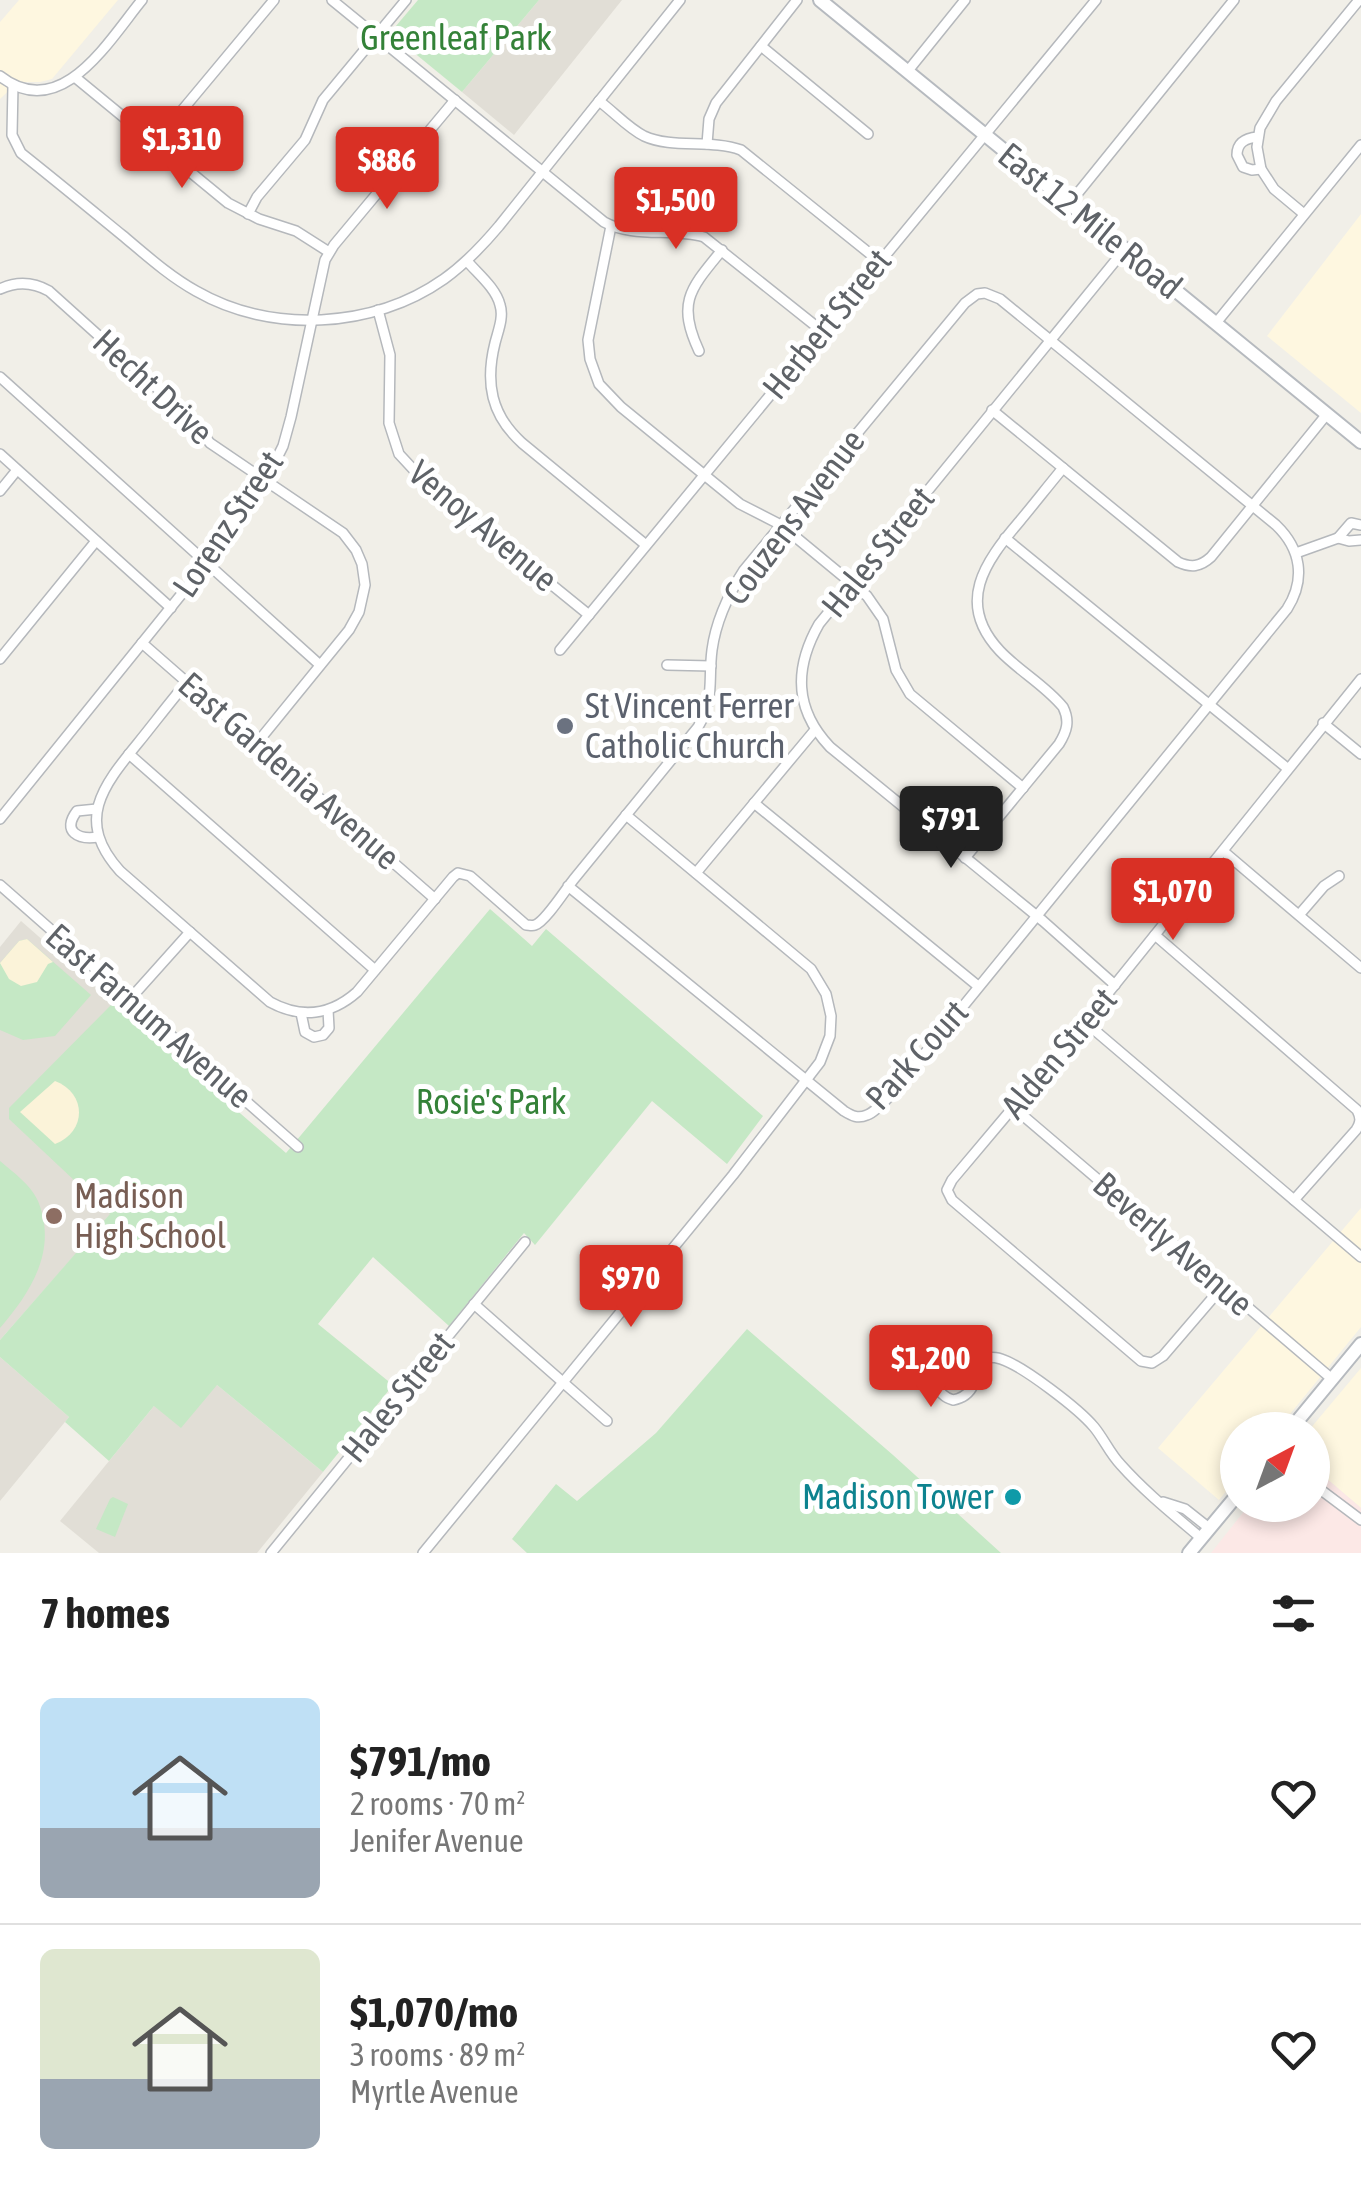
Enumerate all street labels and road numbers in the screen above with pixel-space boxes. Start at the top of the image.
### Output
street label: East 12 Mile Road [991,134,1190,306]
street label: Herbert Street [754,241,899,406]
street label: Hecht Drive [86,321,222,452]
street label: Couzens Avenue [715,421,872,612]
street label: Lorenz Street [164,443,291,604]
street label: Venoy Avenue [401,452,566,599]
street label: Hales Street [813,478,942,624]
street label: East Gardenia Avenue [171,664,408,877]
street label: East Farnum Avenue [39,915,261,1115]
street label: Alden Street [992,979,1124,1125]
street label: Park Court [857,992,975,1117]
street label: Beverly Avenue [1086,1163,1261,1323]
street label: Hales Street [333,1323,462,1469]

